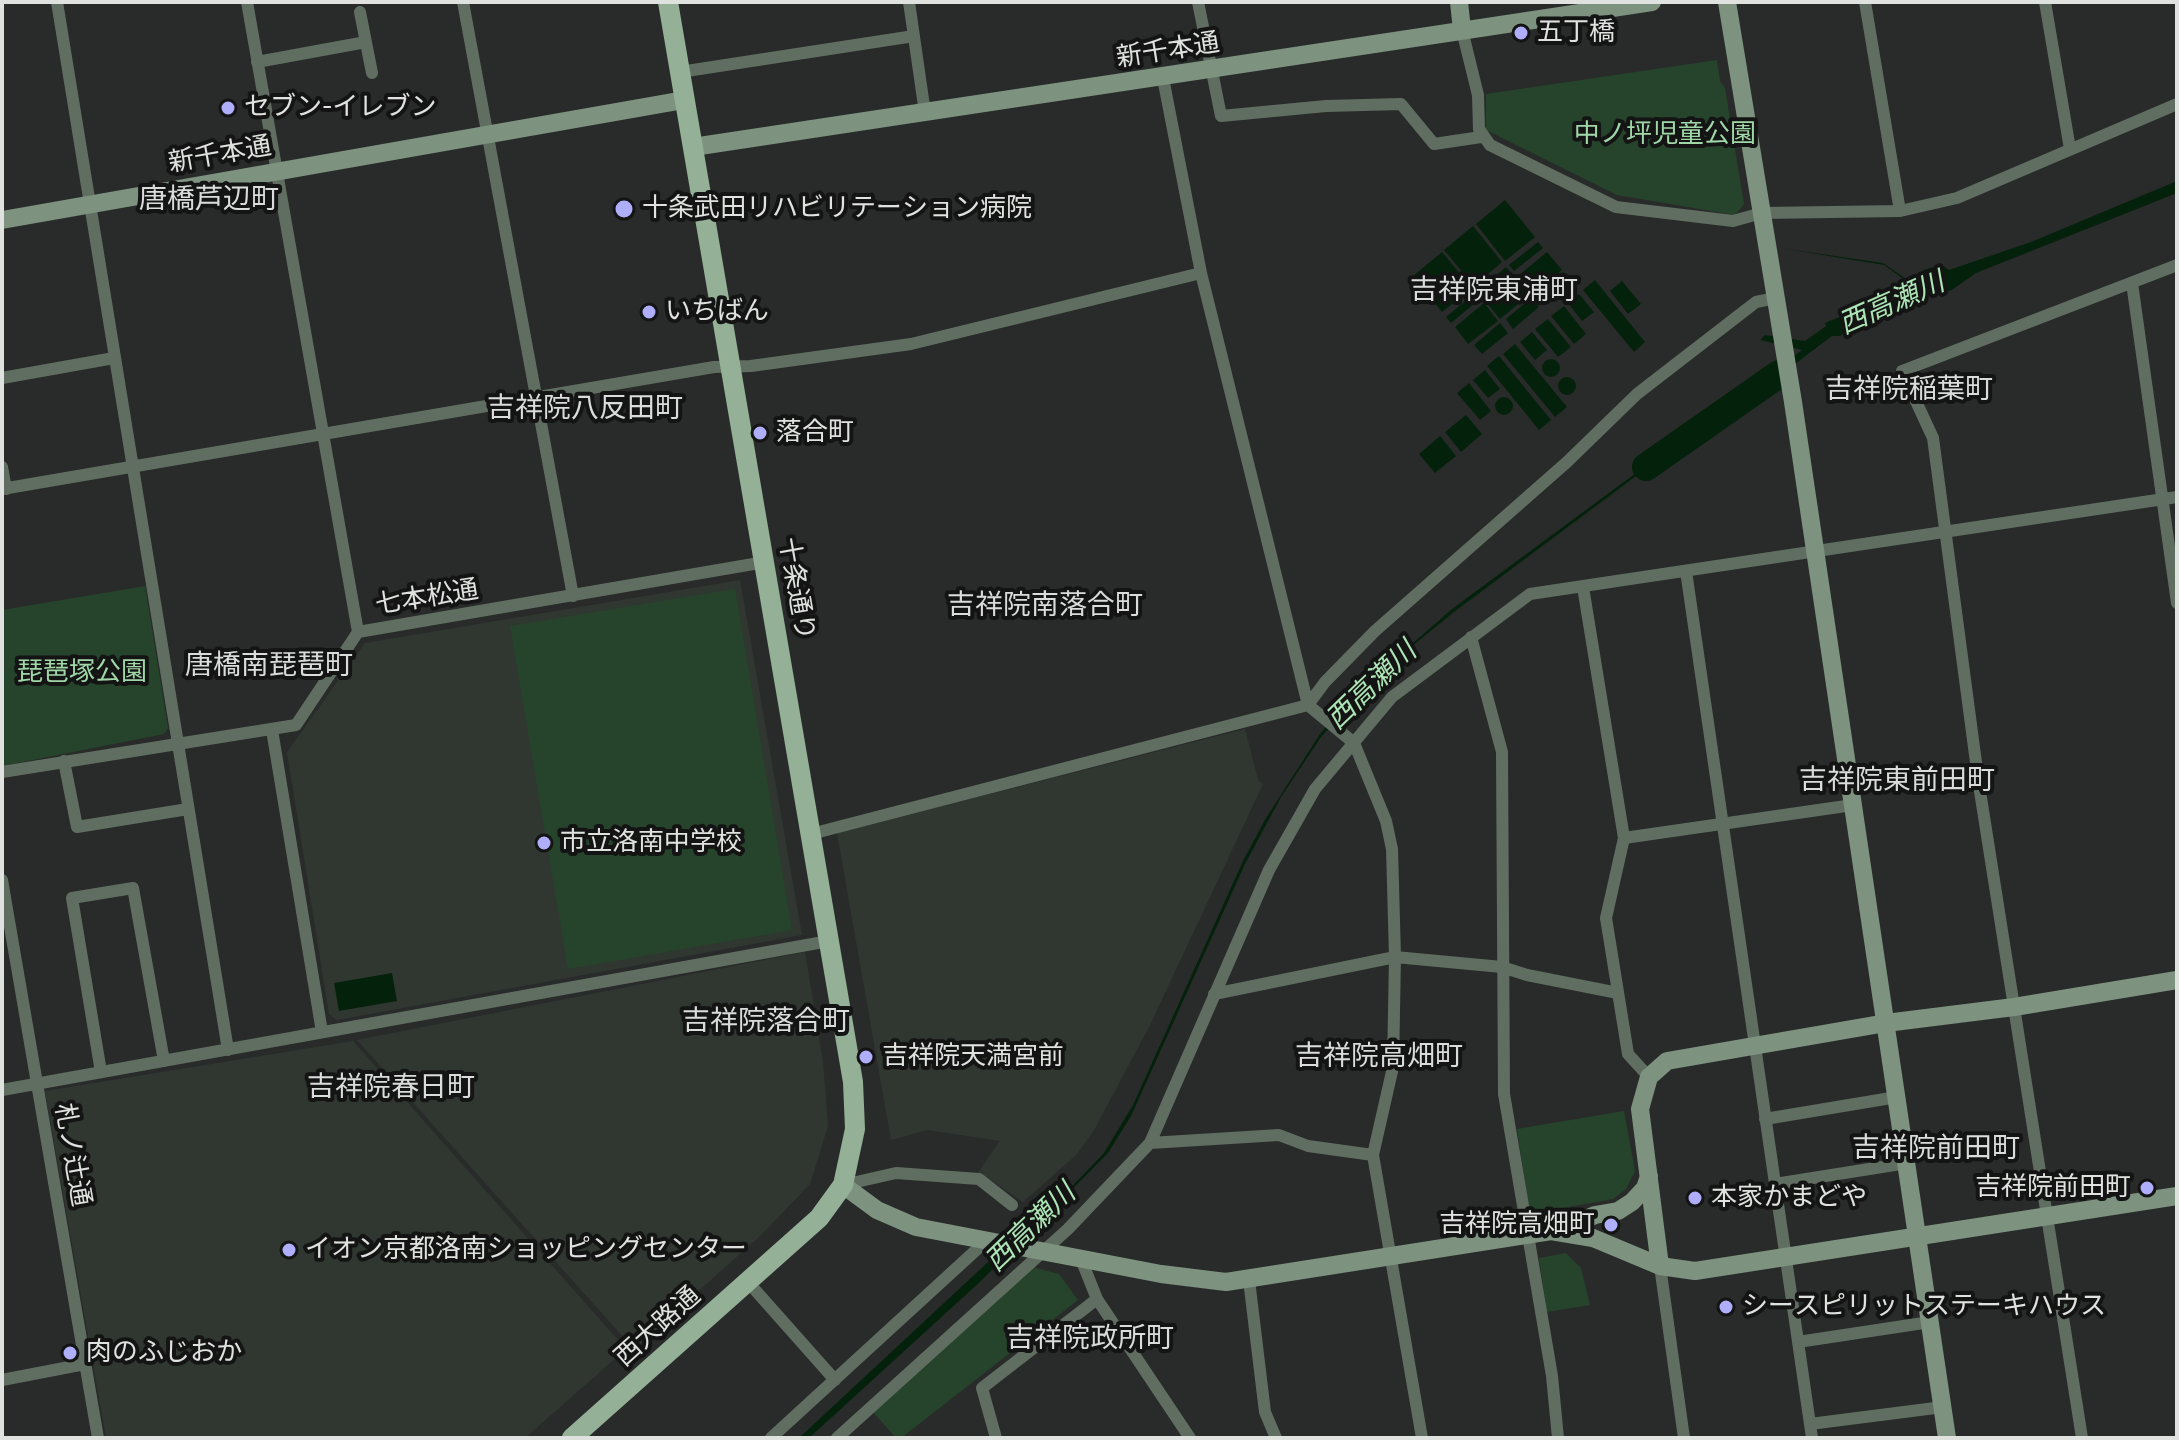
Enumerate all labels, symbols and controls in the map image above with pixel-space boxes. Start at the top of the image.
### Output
place label: 五丁橋 [1537,17,1615,49]
marker: 五丁橋 [1512,24,1530,42]
street label: 新千本通 [1114,27,1222,75]
place label: セブン-イレブン [244,92,436,124]
marker: セブン-イレブン [219,99,237,117]
park label: 中ノ坪児童公園 [1574,119,1756,151]
street label: 新千本通 [166,131,274,179]
district label: 唐橋芦辺町 [139,183,279,217]
place label: 十条武田リハビリテーション病院 [642,193,1032,225]
marker: 十条武田リハビリテーション病院 [613,198,635,220]
water label: 西高瀬川 [1834,266,1950,342]
district label: 吉祥院東浦町 [1410,274,1578,308]
place label: いちばん [665,296,769,328]
marker: いちばん [640,303,658,321]
district label: 吉祥院稲葉町 [1825,373,1993,407]
district label: 吉祥院八反田町 [487,392,683,426]
place label: 落合町 [776,417,854,449]
marker: 落合町 [751,424,769,442]
street label: 十条通り [772,535,820,643]
street label: 七本松通 [373,574,481,622]
district label: 吉祥院南落合町 [947,589,1143,623]
water label: 西高瀬川 [1320,635,1424,737]
district label: 唐橋南琵琶町 [185,649,353,683]
park label: 琵琶塚公園 [17,657,147,689]
district label: 吉祥院東前田町 [1799,764,1995,798]
place label: 市立洛南中学校 [560,827,742,859]
marker: 市立洛南中学校 [535,834,553,852]
district label: 吉祥院落合町 [682,1005,850,1039]
district label: 吉祥院高畑町 [1295,1040,1463,1074]
place label: 吉祥院天満宮前 [882,1041,1064,1073]
marker: 吉祥院天満宮前 [857,1048,875,1066]
district label: 吉祥院春日町 [307,1071,475,1105]
street label: 札ノ辻通 [48,1101,96,1209]
district label: 吉祥院前田町 [1852,1132,2020,1166]
place label: 吉祥院前田町 [1975,1172,2131,1204]
water label: 西高瀬川 [979,1177,1083,1279]
marker: 吉祥院前田町 [2138,1179,2156,1197]
place label: 本家かまどや [1711,1182,1867,1214]
marker: 本家かまどや [1686,1189,1704,1207]
place label: 吉祥院高畑町 [1439,1209,1595,1241]
marker: 吉祥院高畑町 [1602,1216,1620,1234]
place label: イオン京都洛南ショッピングセンター [305,1234,747,1266]
marker: イオン京都洛南ショッピングセンター [280,1241,298,1259]
street label: 西大路通 [609,1281,707,1373]
place label: シースピリットステーキハウス [1742,1291,2106,1323]
marker: シースピリットステーキハウス [1717,1298,1735,1316]
district label: 吉祥院政所町 [1006,1322,1174,1356]
place label: 肉のふじおか [86,1337,242,1369]
marker: 肉のふじおか [61,1344,79,1362]

